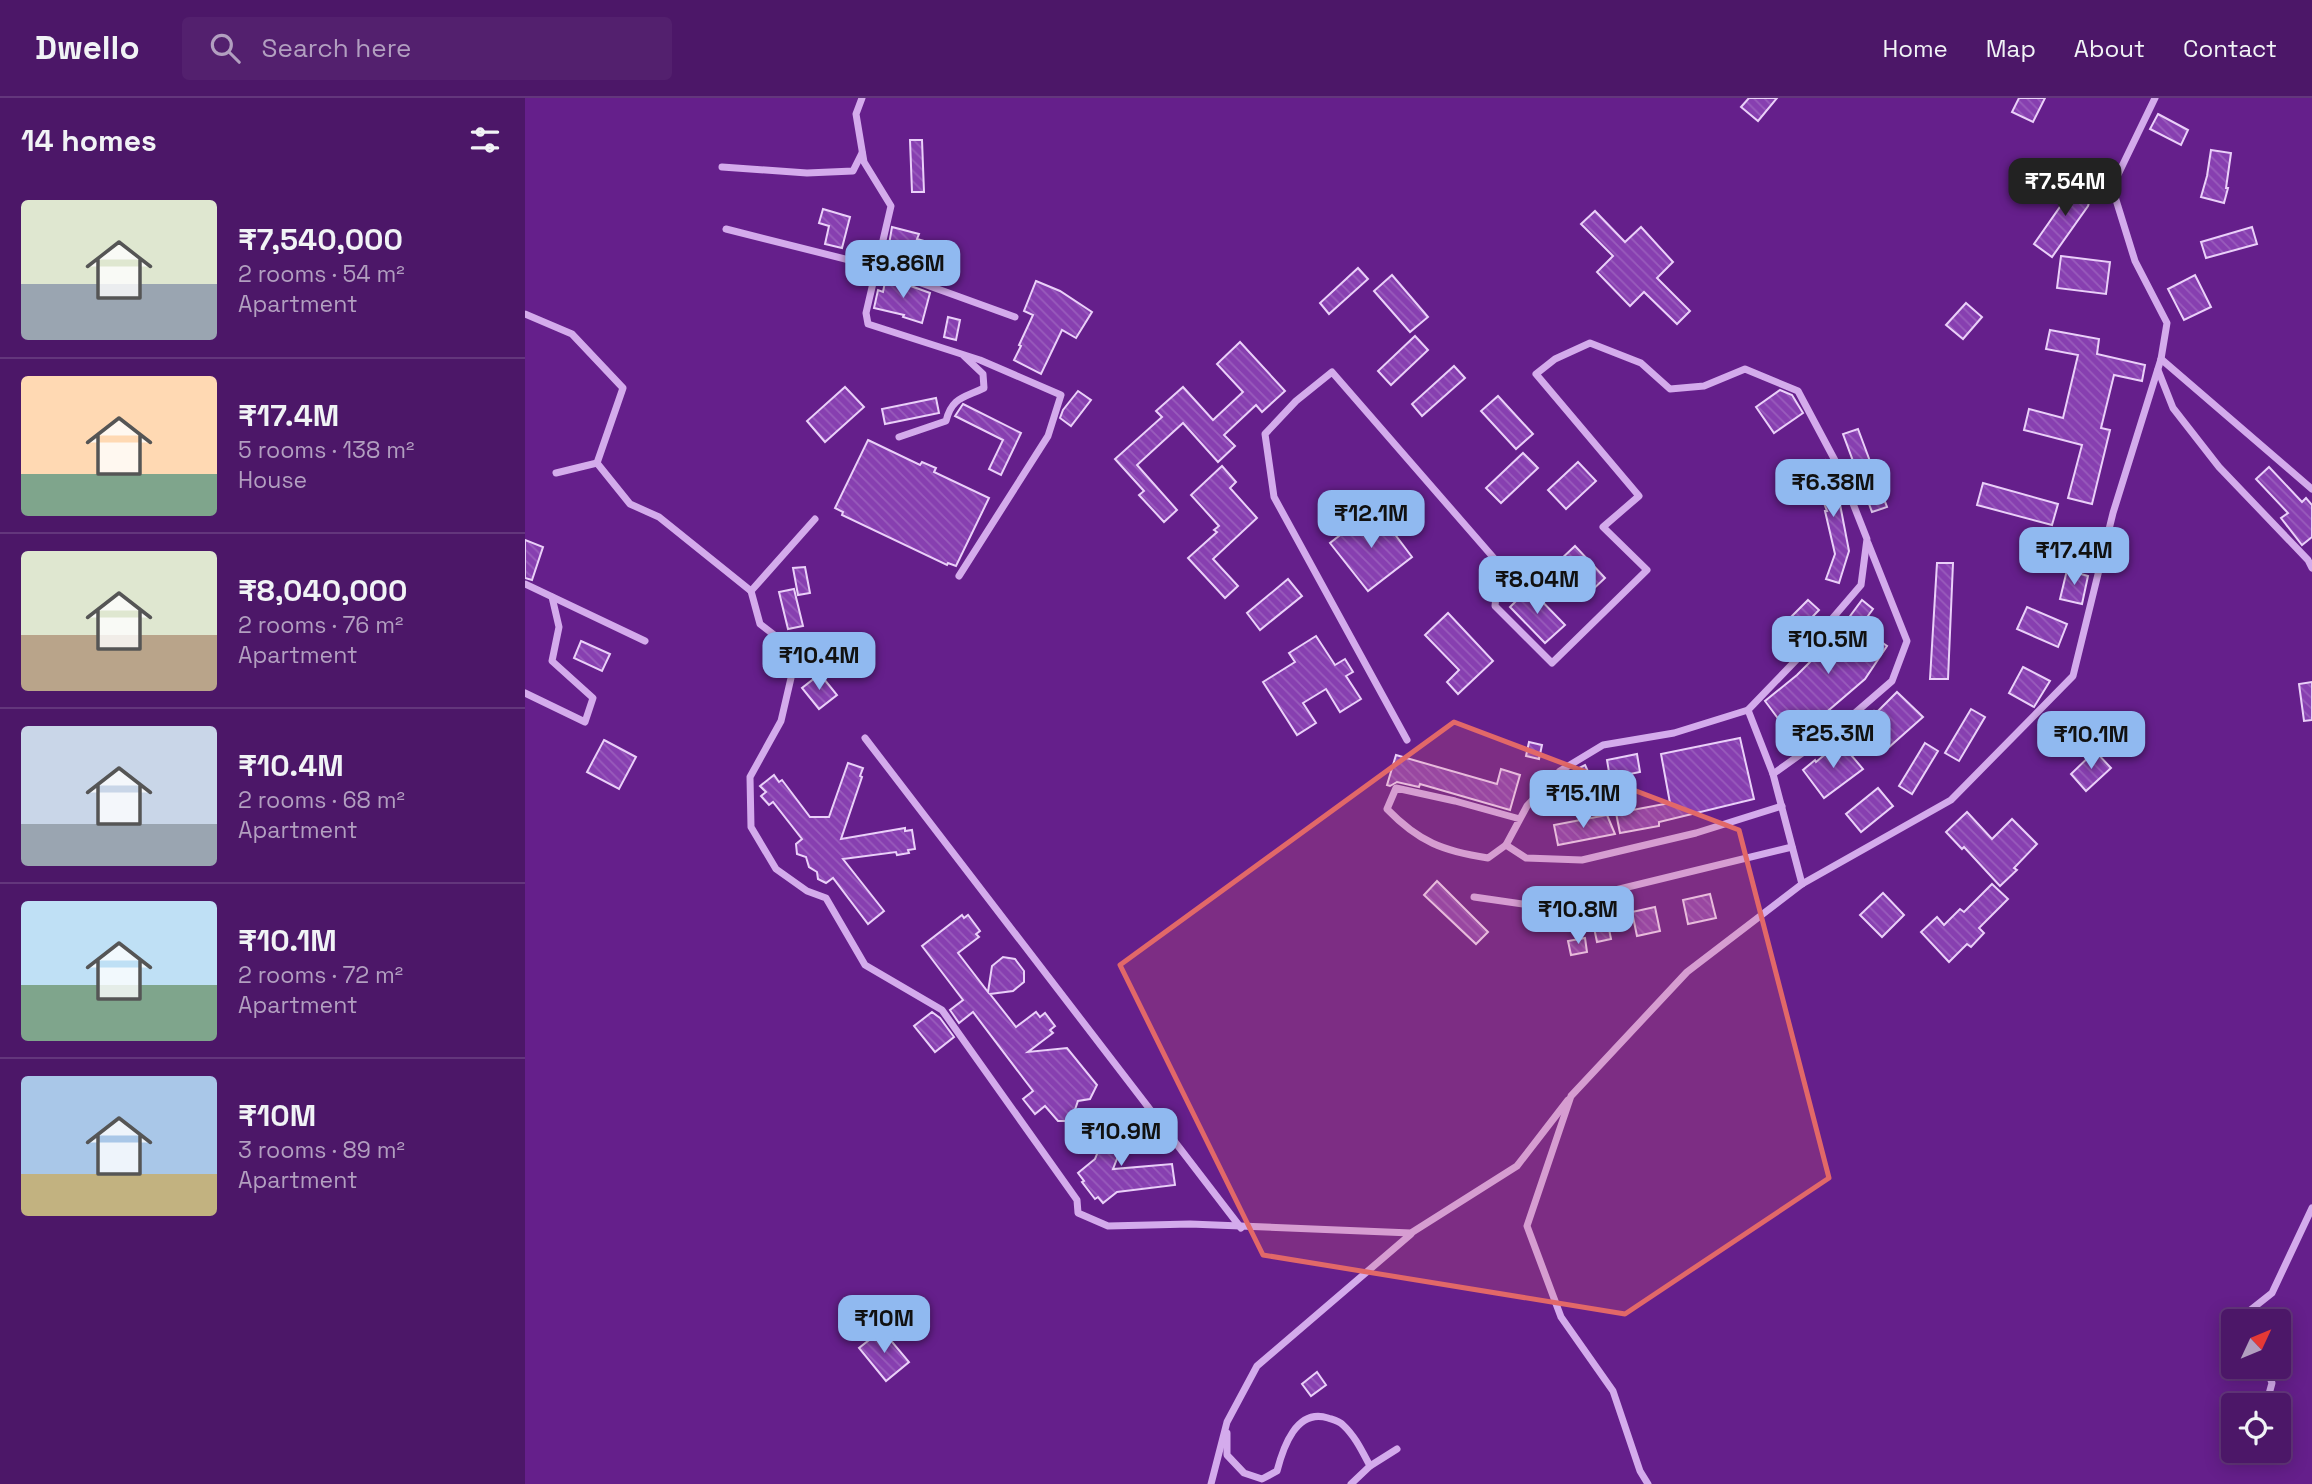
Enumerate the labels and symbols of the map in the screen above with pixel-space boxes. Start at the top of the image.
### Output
pin: ₹7.54M [2008,158,2122,218]
pin: ₹9.86M [846,240,960,300]
pin: ₹6.38M [1776,460,1890,519]
pin: ₹12.1M [1314,490,1428,550]
pin: ₹17.4M [2017,528,2131,587]
pin: ₹8.04M [1480,556,1594,616]
pin: ₹10.5M [1771,616,1885,676]
pin: ₹10.4M [762,632,876,692]
pin: ₹25.3M [1776,710,1890,770]
pin: ₹10.1M [2034,712,2148,771]
pin: ₹15.1M [1526,770,1640,830]
pin: ₹10.8M [1521,886,1635,946]
pin: ₹10.9M [1064,1108,1178,1168]
pin: ₹10M [843,1296,925,1355]
north arrow [2221,1309,2291,1379]

